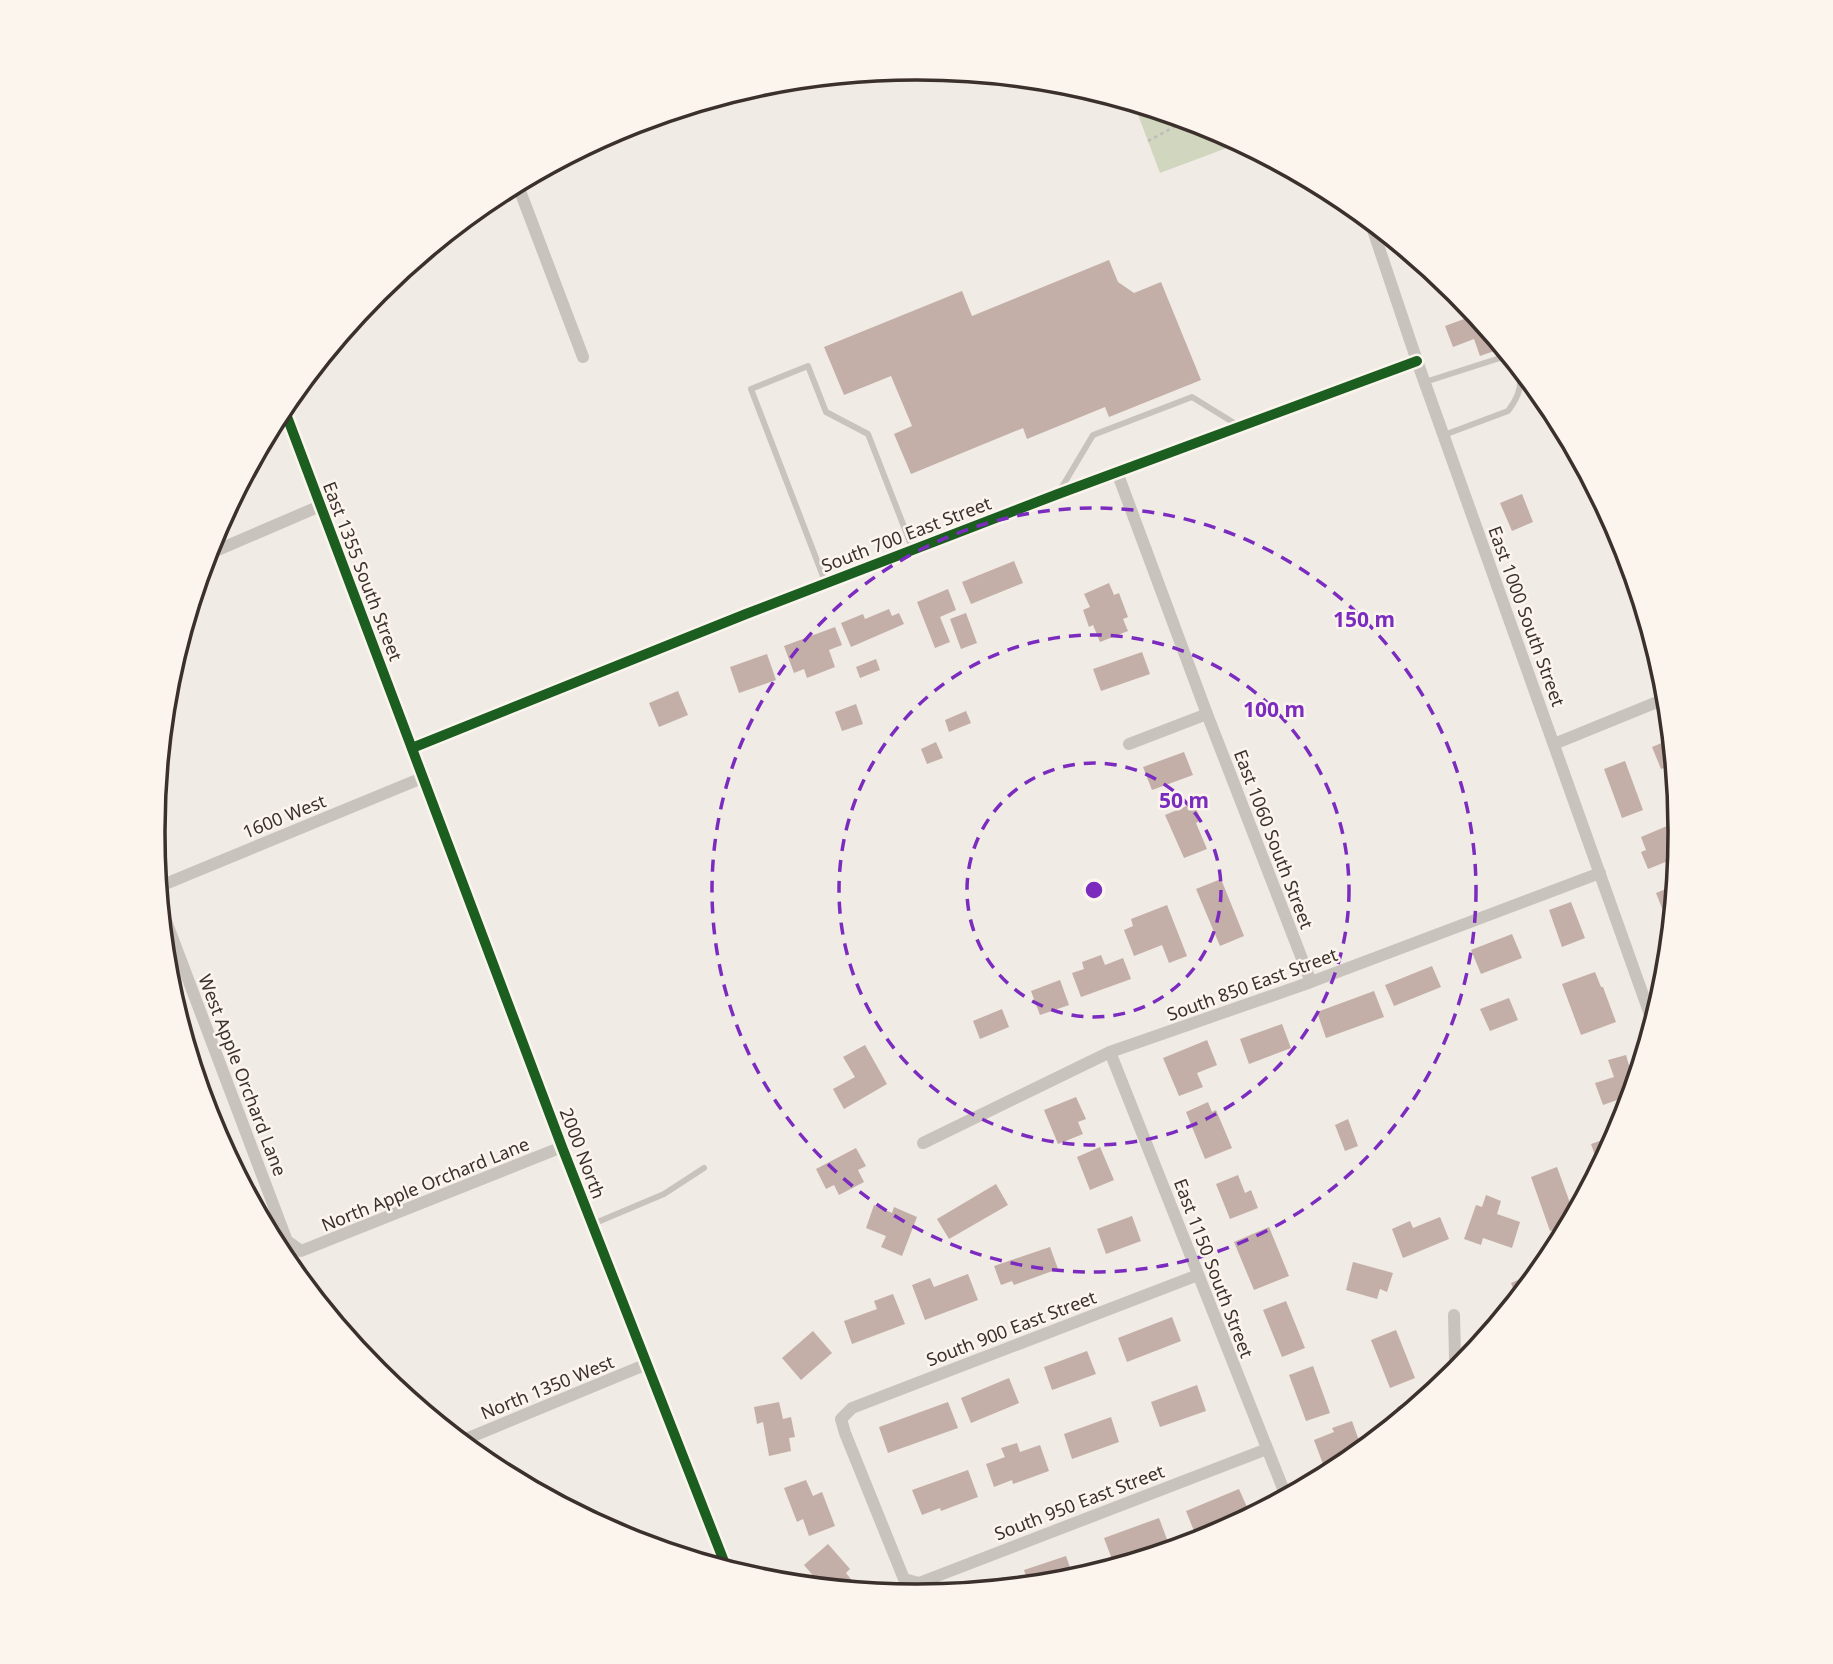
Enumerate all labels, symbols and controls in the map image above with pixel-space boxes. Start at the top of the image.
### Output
street label: East 1355 South Street [318,478,408,665]
street label: South 700 East Street [818,490,995,577]
street label: East 1000 South Street [1483,523,1571,710]
text: 150 m [1333,605,1395,633]
text: 100 m [1243,695,1305,723]
street label: East 1060 South Street [1229,746,1319,933]
text: 50 m [1159,786,1209,814]
street label: 1600 West [239,788,330,844]
centre of rings [1082,878,1106,902]
street label: South 850 East Street [1163,942,1341,1026]
street label: West Apple Orchard Lane [193,971,293,1179]
street label: 2000 North [555,1104,611,1202]
street label: North Apple Orchard Lane [318,1131,532,1237]
street label: East 1150 South Street [1169,1175,1259,1362]
street label: South 900 East Street [923,1284,1100,1371]
street label: North 1350 West [477,1349,618,1425]
street label: South 950 East Street [991,1458,1168,1545]

